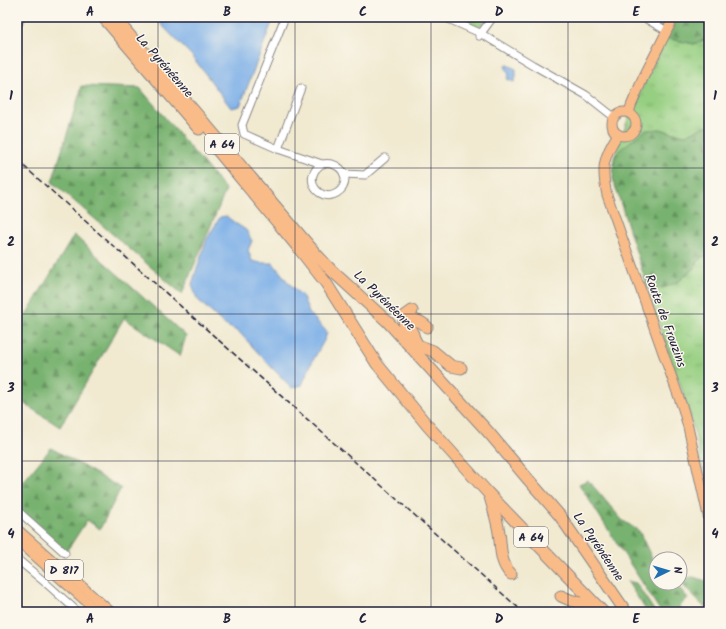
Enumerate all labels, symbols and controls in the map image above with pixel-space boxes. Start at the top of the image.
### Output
text: A [86,2,94,23]
text: B [223,2,231,23]
text: C [359,2,367,23]
text: D [495,2,504,23]
text: E [632,2,640,23]
street label: La Pyrénéenne [130,29,198,103]
text: 1 [9,86,13,107]
text: 1 [713,86,717,107]
road number: A 64 [205,134,239,154]
text: 2 [7,232,15,253]
text: 2 [711,232,719,253]
street label: La Pyrénéenne [348,266,420,336]
street label: Route de Frouzins [638,271,692,371]
text: 3 [6,378,15,399]
text: 3 [710,378,719,399]
street label: La Pyrénéenne [567,508,629,586]
text: 4 [7,524,15,545]
text: 4 [711,524,719,545]
road number: A 64 [514,527,548,547]
north arrow [648,551,688,591]
road number: D 817 [45,560,83,580]
text: N [668,566,686,575]
text: A [86,609,94,629]
text: B [223,609,231,629]
text: C [359,609,367,629]
text: D [495,609,504,629]
text: E [632,609,640,629]

